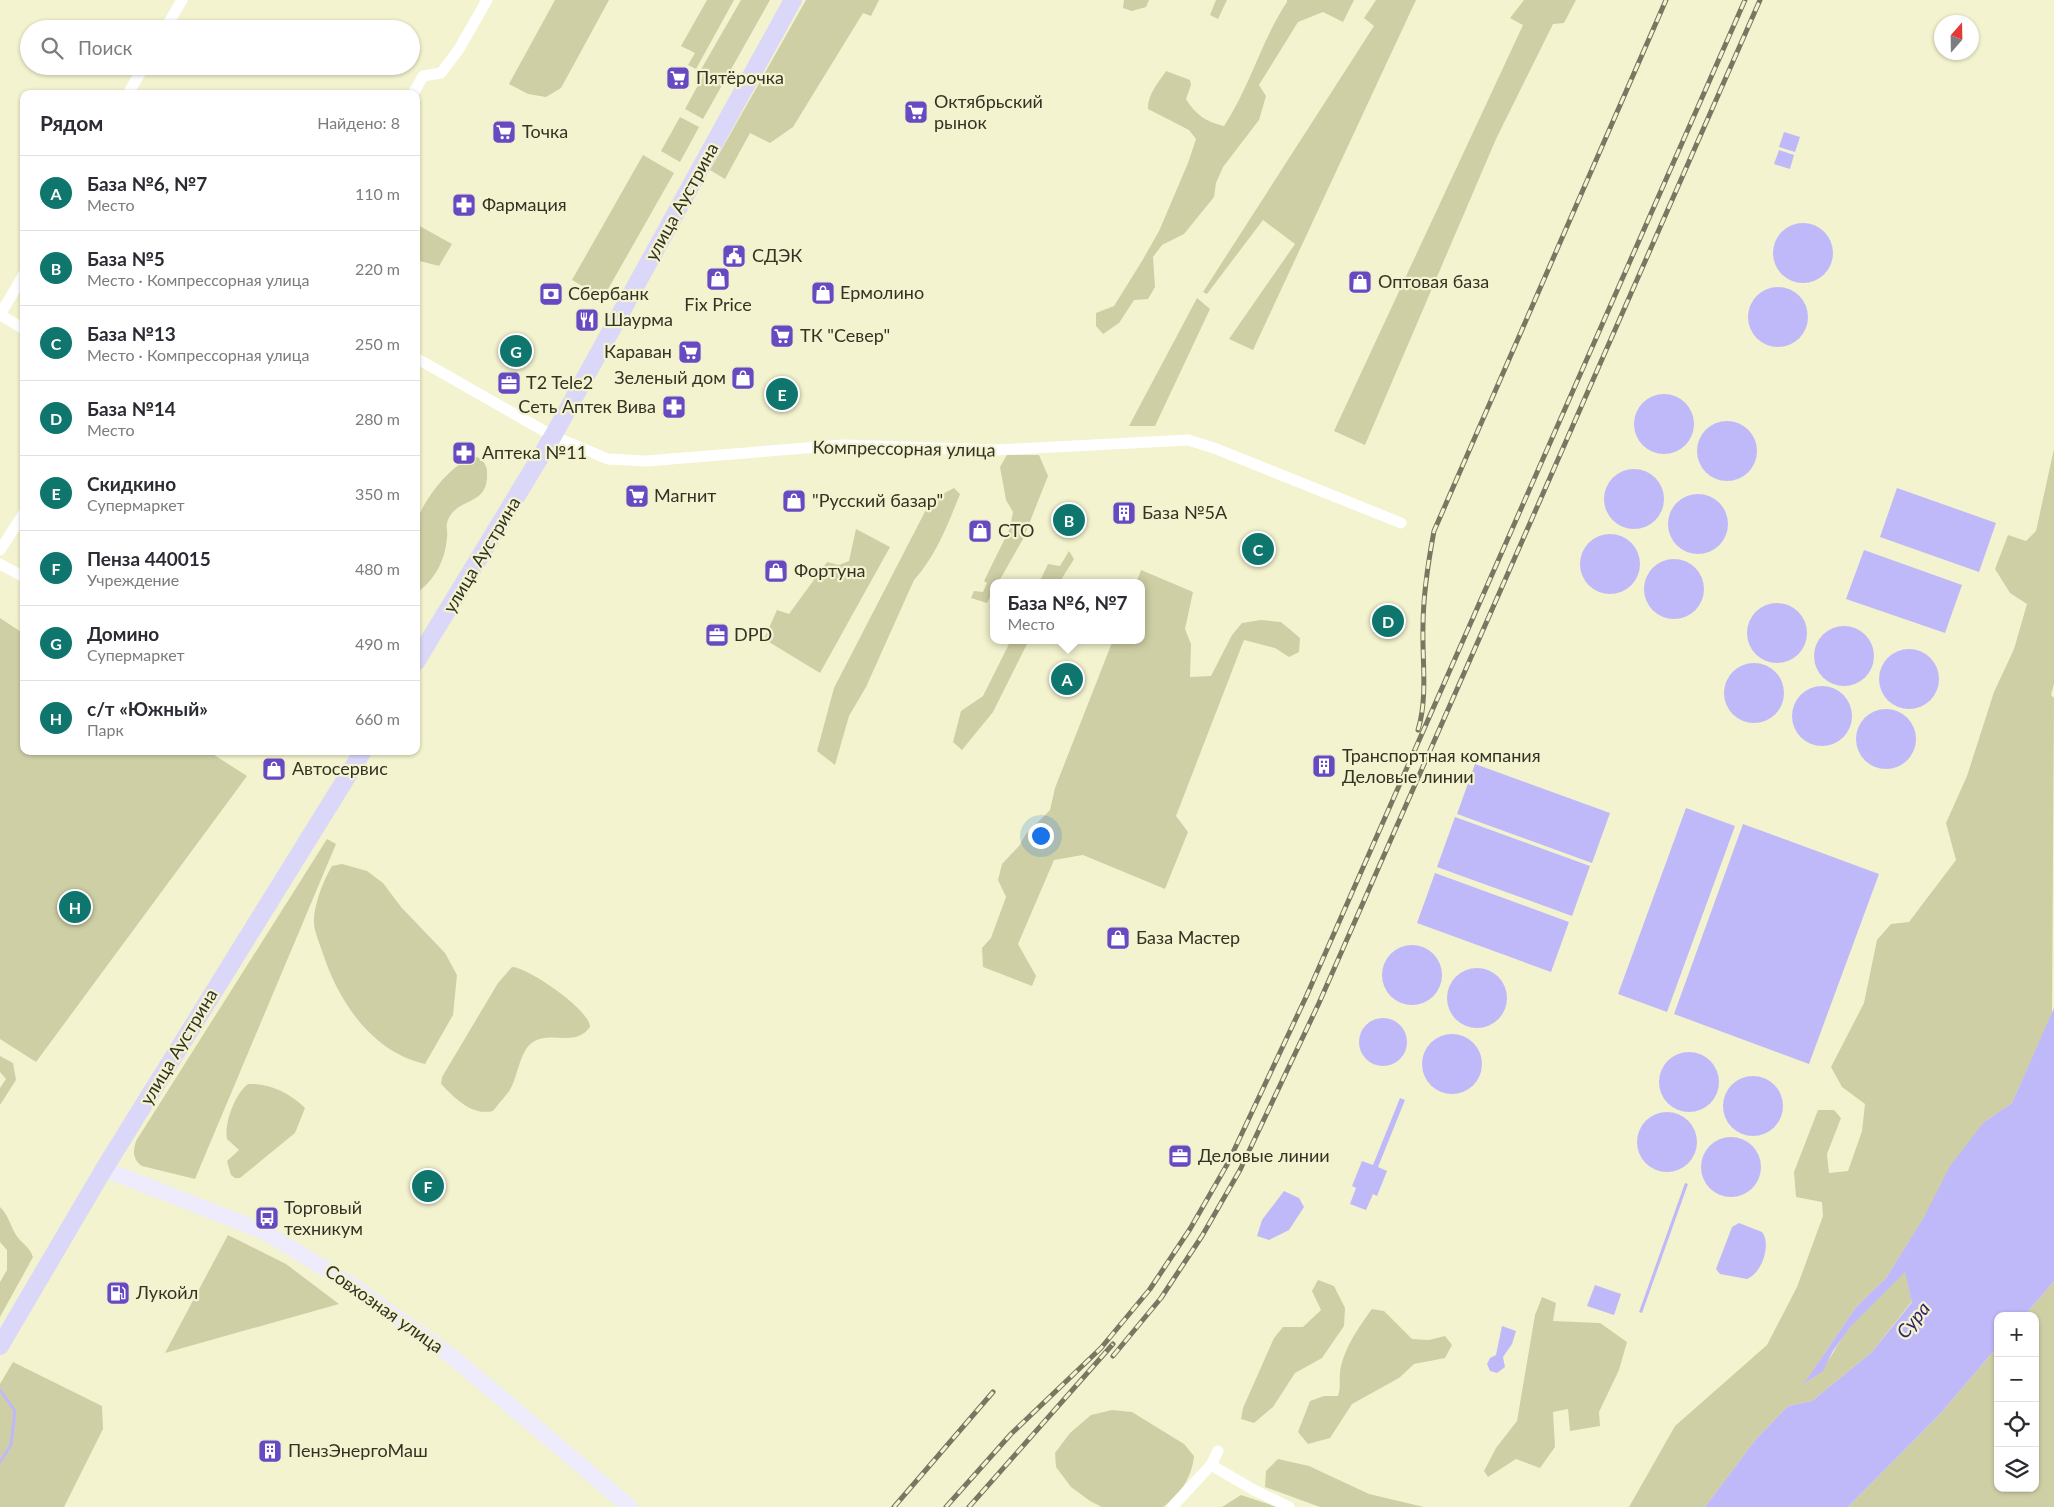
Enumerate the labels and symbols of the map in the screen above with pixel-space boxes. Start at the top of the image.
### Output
north arrow [1934,15,1979,60]
supermarket icon: Пятёрочка [665,65,691,91]
place label: Пятёрочка [696,66,784,88]
place label: Октябрьский рынок [934,90,1043,133]
supermarket icon: Октябрьский рынок [903,99,929,125]
supermarket icon: Точка [491,119,517,145]
place label: Точка [522,120,568,142]
street label: улица Аустрина [640,139,723,264]
pharmacy icon: Фармация [451,192,477,218]
place label: Фармация [482,193,567,215]
public building icon: СДЭК [721,243,747,269]
place label: СДЭК [752,244,802,266]
shop icon: Fix Price [705,266,731,292]
shop icon: Оптовая база [1347,269,1373,295]
place label: Оптовая база [1378,270,1489,292]
shop icon: Ермолино [810,280,836,306]
bank icon: Сбербанк [538,281,564,307]
place label: Ермолино [840,281,924,303]
place label: Сбербанк [568,282,649,304]
place label: Fix Price [684,293,752,315]
restaurant icon: Шаурма [574,307,600,333]
place label: Шаурма [604,308,673,330]
supermarket icon: ТК "Север" [769,323,795,349]
place label: ТК "Север" [800,324,890,346]
pin: G [500,332,532,370]
supermarket icon: Караван [677,339,703,365]
place label: Караван [604,340,672,362]
shop icon: Зеленый дом [730,365,756,391]
place label: Зеленый дом [614,366,726,388]
office icon: T2 Tele2 [496,370,522,396]
place label: T2 Tele2 [526,371,593,393]
pin: E [766,375,798,413]
pharmacy icon: Сеть Аптек Вива [661,394,687,420]
place label: Сеть Аптек Вива [518,395,656,417]
street label: Компрессорная улица [812,435,996,461]
pharmacy icon: Аптека №11 [451,440,477,466]
place label: Аптека №11 [482,441,587,463]
supermarket icon: Магнит [624,483,650,509]
place label: Магнит [654,484,716,506]
shop icon: "Русский базар" [781,488,807,514]
place label: "Русский базар" [812,489,943,511]
street label: улица Аустрина [438,492,524,616]
building icon: База №5А [1111,500,1137,526]
pin: B [1053,501,1085,539]
place label: База №5А [1142,501,1228,523]
shop icon: СТО [967,518,993,544]
place label: СТО [998,519,1035,541]
pin: C [1242,530,1274,568]
shop icon: Фортуна [763,558,789,584]
place label: Фортуна [794,559,865,581]
pin: D [1372,602,1404,640]
office icon: DPD [704,622,730,648]
place label: DPD [734,623,772,645]
pin: A [1051,660,1083,698]
place label: Транспортная компания Деловые линии [1342,744,1541,787]
building icon: Транспортная компания Деловые линии [1311,753,1337,779]
shop icon: Автосервис [261,756,287,782]
place label: Автосервис [292,757,388,779]
your location [1028,823,1054,849]
pin: H [59,888,91,926]
shop icon: База Мастер [1105,925,1131,951]
place label: База Мастер [1136,926,1240,948]
street label: улица Аустрина [135,984,221,1108]
office icon: Деловые линии [1167,1143,1193,1169]
place label: Деловые линии [1198,1144,1330,1166]
pin: F [412,1167,444,1205]
place label: Торговый техникум [284,1196,363,1239]
bus stop icon: Торговый техникум [254,1205,280,1231]
street label: Совхозная улица [321,1259,448,1357]
fuel station icon: Лукойл [105,1280,131,1306]
place label: Лукойл [135,1281,198,1303]
water label: Сура [1891,1297,1934,1343]
building icon: ПензЭнергоМаш [257,1438,283,1464]
place label: ПензЭнергоМаш [288,1439,428,1461]

